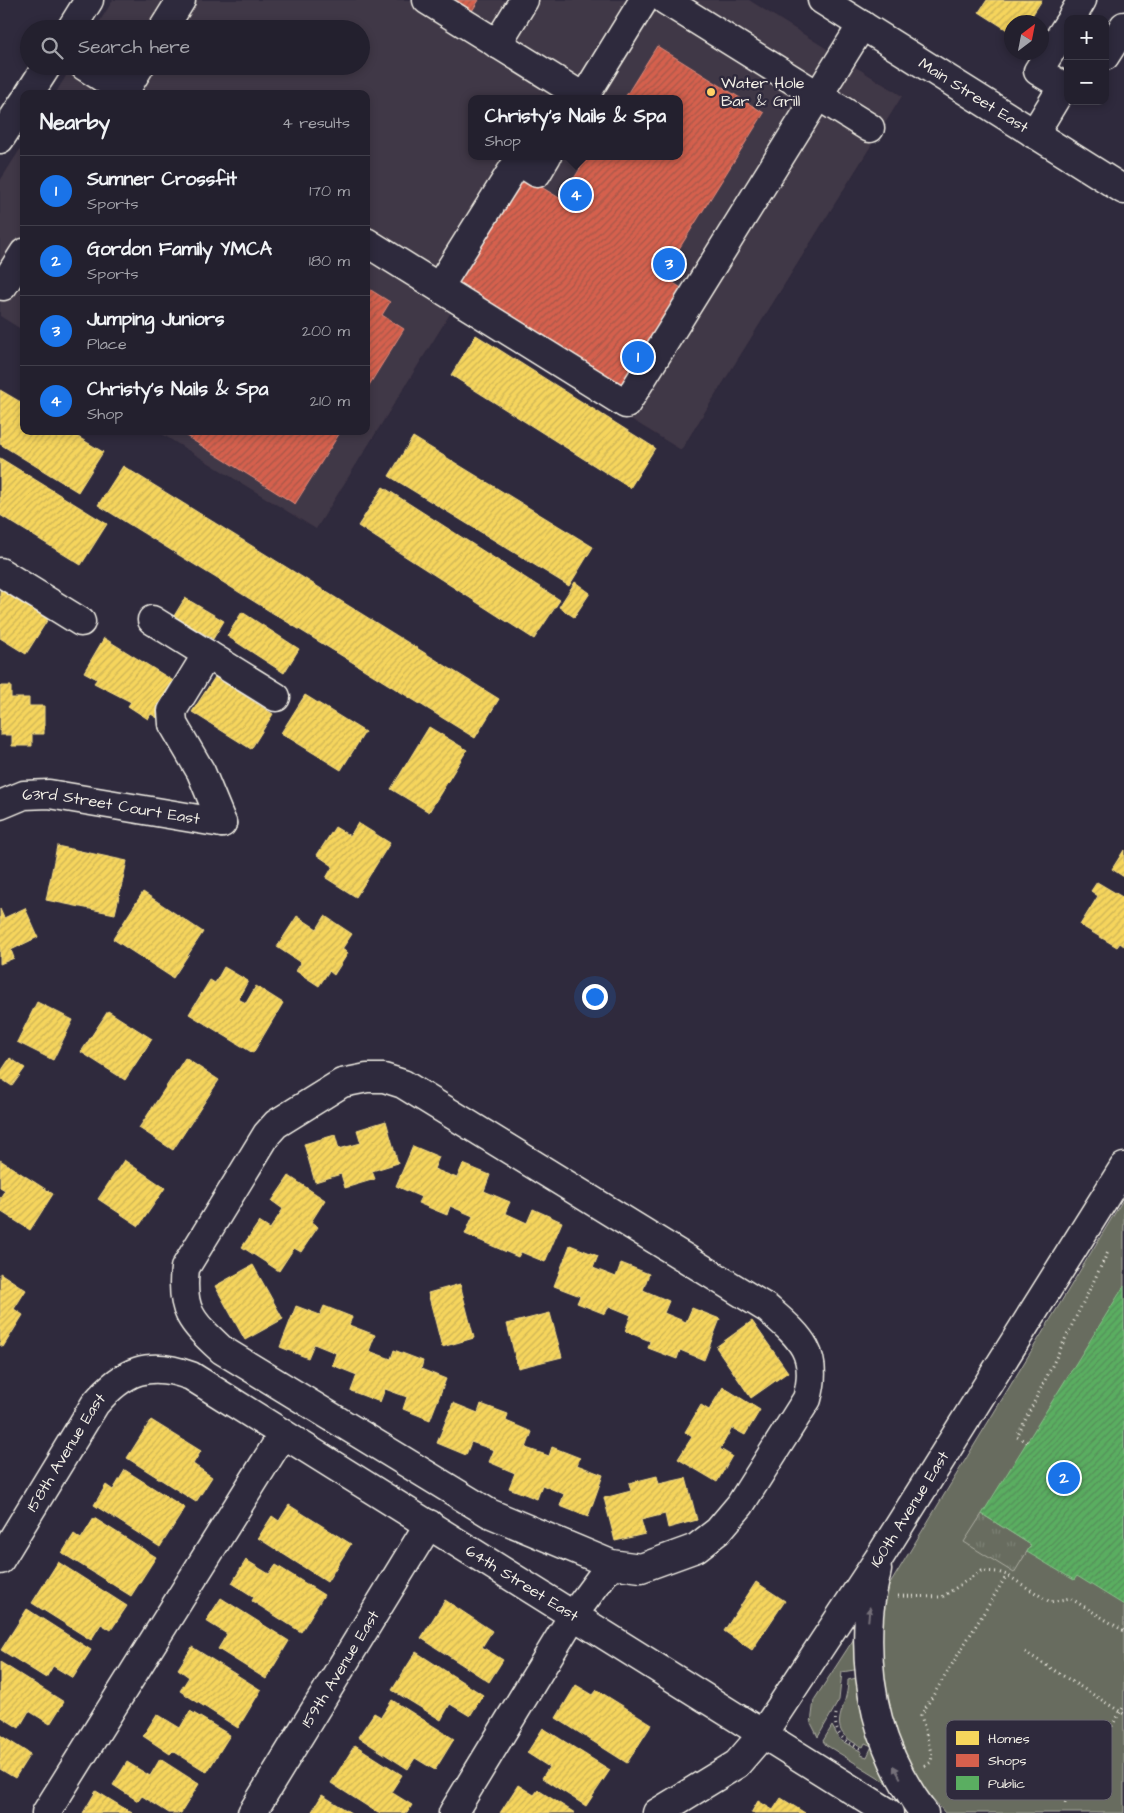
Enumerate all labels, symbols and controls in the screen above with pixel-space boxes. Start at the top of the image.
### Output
north arrow [1004,15,1049,60]
map controls [1064,15,1109,105]
button: + [1064,15,1109,60]
search box [20,20,370,75]
icon: search [38,34,66,62]
text: Search here [78,34,190,61]
street label: Main Street East [914,52,1033,138]
button: − [1064,60,1109,105]
place label: Water Hole Bar & Grill [721,72,805,112]
marker: Water Hole Bar & Grill [705,86,717,98]
popup [468,95,683,160]
text: Christy's Nails & Spa [485,103,666,130]
text: Nearby [40,108,110,137]
text: 4 results [282,112,350,134]
text: Shop [485,130,521,152]
text: Sumner Crossfit [87,166,237,193]
pin: 4 [560,176,592,214]
text: 1 [55,180,57,202]
text: 170 m [309,180,350,202]
text: Sports [87,193,139,215]
text: Gordon Family YMCA [87,236,272,263]
pin: 3 [653,245,685,283]
text: 2 [51,250,61,272]
text: 180 m [309,250,350,272]
text: Sports [87,263,139,285]
text: Jumping Juniors [87,306,225,333]
text: 3 [52,320,60,342]
text: 200 m [302,320,350,342]
text: Place [87,333,127,355]
pin: 1 [622,338,654,376]
text: Christy's Nails & Spa [87,376,268,403]
text: 4 [51,390,61,412]
text: 210 m [310,390,350,412]
text: Shop [87,403,123,425]
street label: 63rd Street Court East [22,783,202,830]
your location [582,984,608,1010]
street label: 158th Avenue East [21,1388,111,1516]
street label: 160th Avenue East [865,1446,955,1572]
pin: 2 [1048,1459,1080,1497]
street label: 64th Street East [461,1539,583,1627]
street label: 159th Avenue East [296,1606,385,1732]
one-way arrow [866,1606,874,1622]
legend [946,1720,1112,1800]
text: Homes [988,1729,1030,1749]
text: Shops [988,1751,1027,1771]
one-way arrow [893,1766,902,1779]
text: Public [988,1774,1025,1794]

